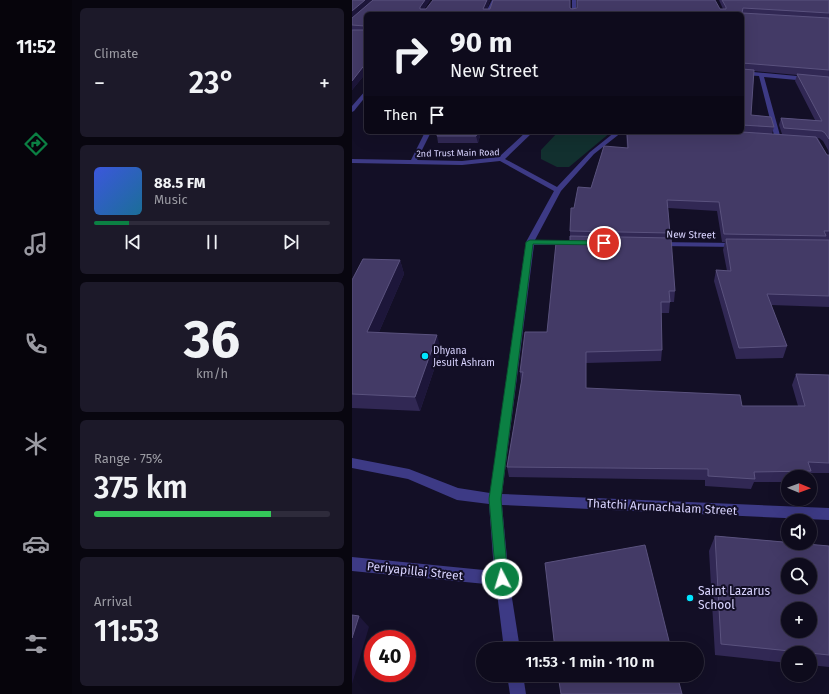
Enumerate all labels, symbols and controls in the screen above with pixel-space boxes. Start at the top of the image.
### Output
text: 90 m [450,26,512,59]
icon: right [384,28,436,80]
text: 11:52 [16,36,56,58]
text: Climate [94,46,138,61]
text: New Street [450,60,539,82]
text: 23° [189,65,235,101]
text: − [94,70,105,97]
text: + [319,70,330,97]
icon: arrive [426,104,448,126]
text: Then [384,106,418,124]
icon: directions [22,130,50,158]
street label: 2nd Trust Main Road [416,147,500,159]
text: 88.5 FM [154,174,205,192]
text: Music [154,192,188,207]
pin [587,226,621,260]
street label: New Street [666,229,716,241]
icon: music [22,230,50,258]
icon: previous [122,231,144,253]
icon: pause [201,231,223,253]
icon: next [280,231,302,253]
icon: arrive [593,232,615,254]
text: 36 [184,308,240,371]
icon: phone [22,330,50,358]
place label: Dhyana Jesuit Ashram [433,345,495,369]
marker: Dhyana Jesuit Ashram [420,351,430,361]
text: km/h [196,366,228,381]
icon: climate [22,430,50,458]
text: Range · 75% [94,451,163,466]
text: 375 km [94,470,188,506]
north arrow [781,470,817,506]
map controls [781,470,817,682]
street label: Thatchi Arunachalam Street [586,496,738,518]
button: sound [781,514,817,550]
icon: car [22,530,50,558]
position arrow [481,558,523,600]
button: search [781,558,817,594]
street label: Periyapillai Street [366,559,464,583]
place label: Saint Lazarus School [698,584,771,612]
marker: Saint Lazarus School [685,593,695,603]
text: Arrival [94,594,132,609]
button: + [781,602,817,638]
text: 11:53 [94,613,159,649]
icon: filters [22,630,50,658]
speed limit sign: 40 [364,630,416,682]
button: − [781,646,817,682]
text: 11:53 · 1 min · 110 m [525,653,655,671]

